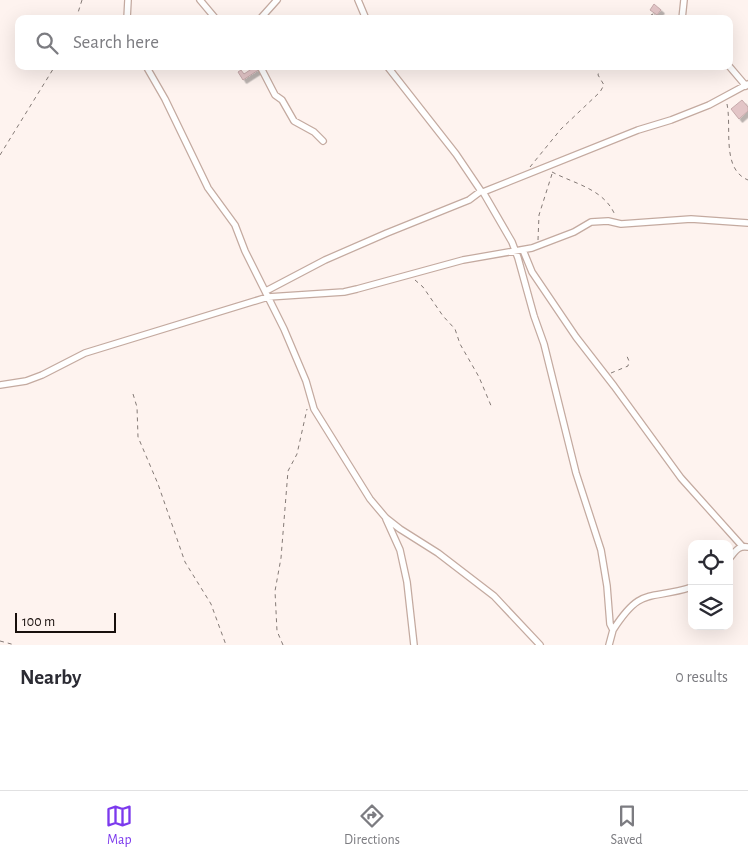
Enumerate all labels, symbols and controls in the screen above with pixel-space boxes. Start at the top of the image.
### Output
search box [15,15,733,70]
icon: search [33,29,61,57]
text: Search here [73,33,159,52]
map controls [688,540,733,630]
button: locate [688,540,733,585]
button: layers [688,585,733,630]
scale bar [15,610,116,633]
text: 100 m [22,615,55,629]
text: Nearby [20,667,81,688]
text: 0 results [675,669,728,685]
tab: Map [105,802,133,849]
tab: Directions [344,802,400,849]
tab: Saved [611,802,643,849]

